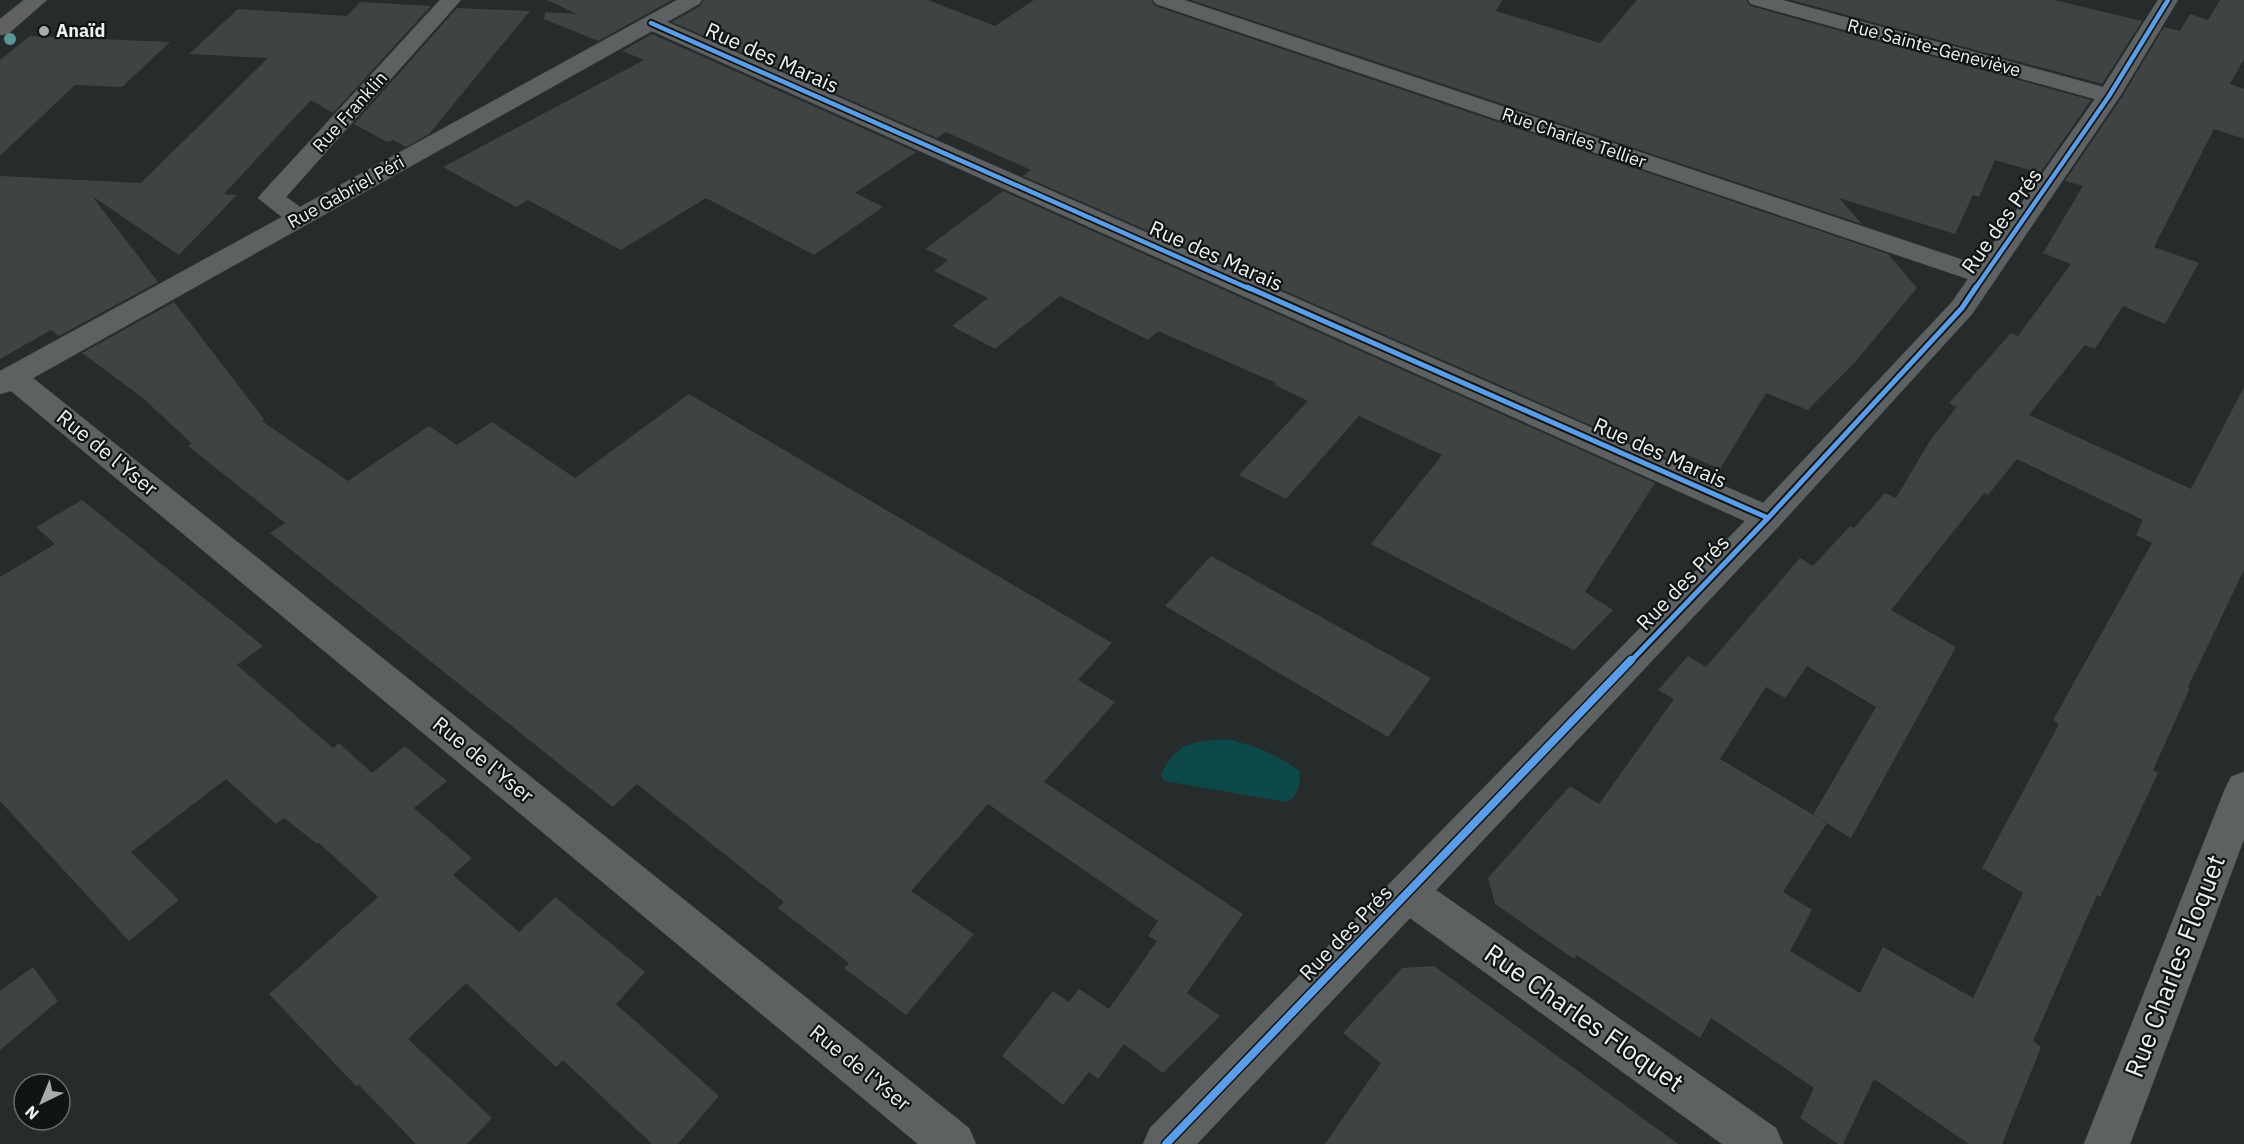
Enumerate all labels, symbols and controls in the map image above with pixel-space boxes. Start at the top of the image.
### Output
street label: Rue Sainte-Geneviève [1845,13,2023,82]
street label: Rue des Marais [701,15,844,99]
place label: Anaïd [56,19,105,42]
marker: Anaïd [37,24,51,38]
street label: Rue Franklin [307,66,392,157]
street label: Rue Charles Tellier [1499,102,1650,173]
street label: Rue Gabriel Péri [283,150,408,233]
street label: Rue des Prés [1955,162,2048,279]
street label: Rue des Marais [1145,213,1288,297]
street label: Rue de l'Yser [51,403,164,502]
street label: Rue des Marais [1589,410,1732,494]
street label: Rue des Prés [1630,528,1735,636]
street label: Rue de l'Yser [427,710,540,809]
street label: Rue Charles Floquet [2116,850,2232,1082]
street label: Rue des Prés [1293,878,1398,986]
street label: Rue Charles Floquet [1478,936,1691,1099]
street label: Rue de l'Yser [804,1018,917,1117]
north arrow [12,1072,72,1132]
text: N [21,1102,43,1124]

